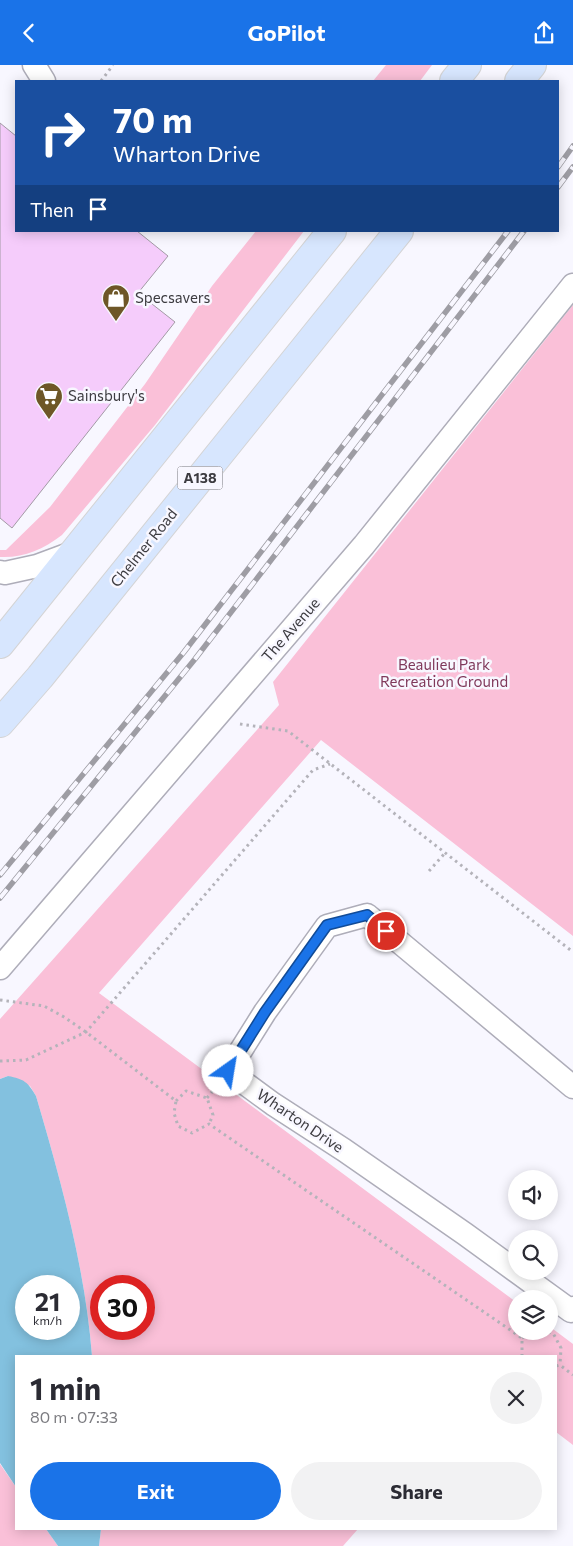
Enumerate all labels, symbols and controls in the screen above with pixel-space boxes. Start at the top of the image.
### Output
icon: back [15,19,43,47]
text: GoPilot [248,19,325,46]
icon: share [530,19,558,47]
text: 70 m [113,97,193,140]
icon: right [30,100,95,165]
text: Wharton Drive [113,140,260,167]
icon: arrive [84,195,112,223]
text: Then [30,198,74,221]
shop icon: Specsavers [101,283,131,322]
place label: Specsavers [135,288,211,306]
supermarket icon: Sainsbury's [34,381,64,420]
place label: Sainsbury's [68,386,145,404]
road number: A138 [178,467,222,489]
street label: Chelmer Road [106,505,180,590]
street label: The Avenue [258,594,323,665]
park label: Beaulieu Park Recreation Ground [380,655,508,690]
pin [365,910,407,952]
icon: arrive [372,917,400,945]
position arrow [201,1044,253,1096]
street label: Wharton Drive [254,1085,347,1156]
map controls [508,1170,558,1340]
button: sound [508,1170,558,1220]
button: search [508,1230,558,1280]
speed limit sign: 30 [90,1275,155,1340]
text: 21 [35,1286,60,1316]
button: layers [508,1290,558,1340]
text: km/h [33,1313,62,1327]
text: 1 min [30,1369,101,1406]
button: close [490,1372,542,1424]
text: 80 m · 07:33 [30,1407,118,1426]
button: Exit [30,1462,281,1520]
button: Share [291,1462,542,1520]

